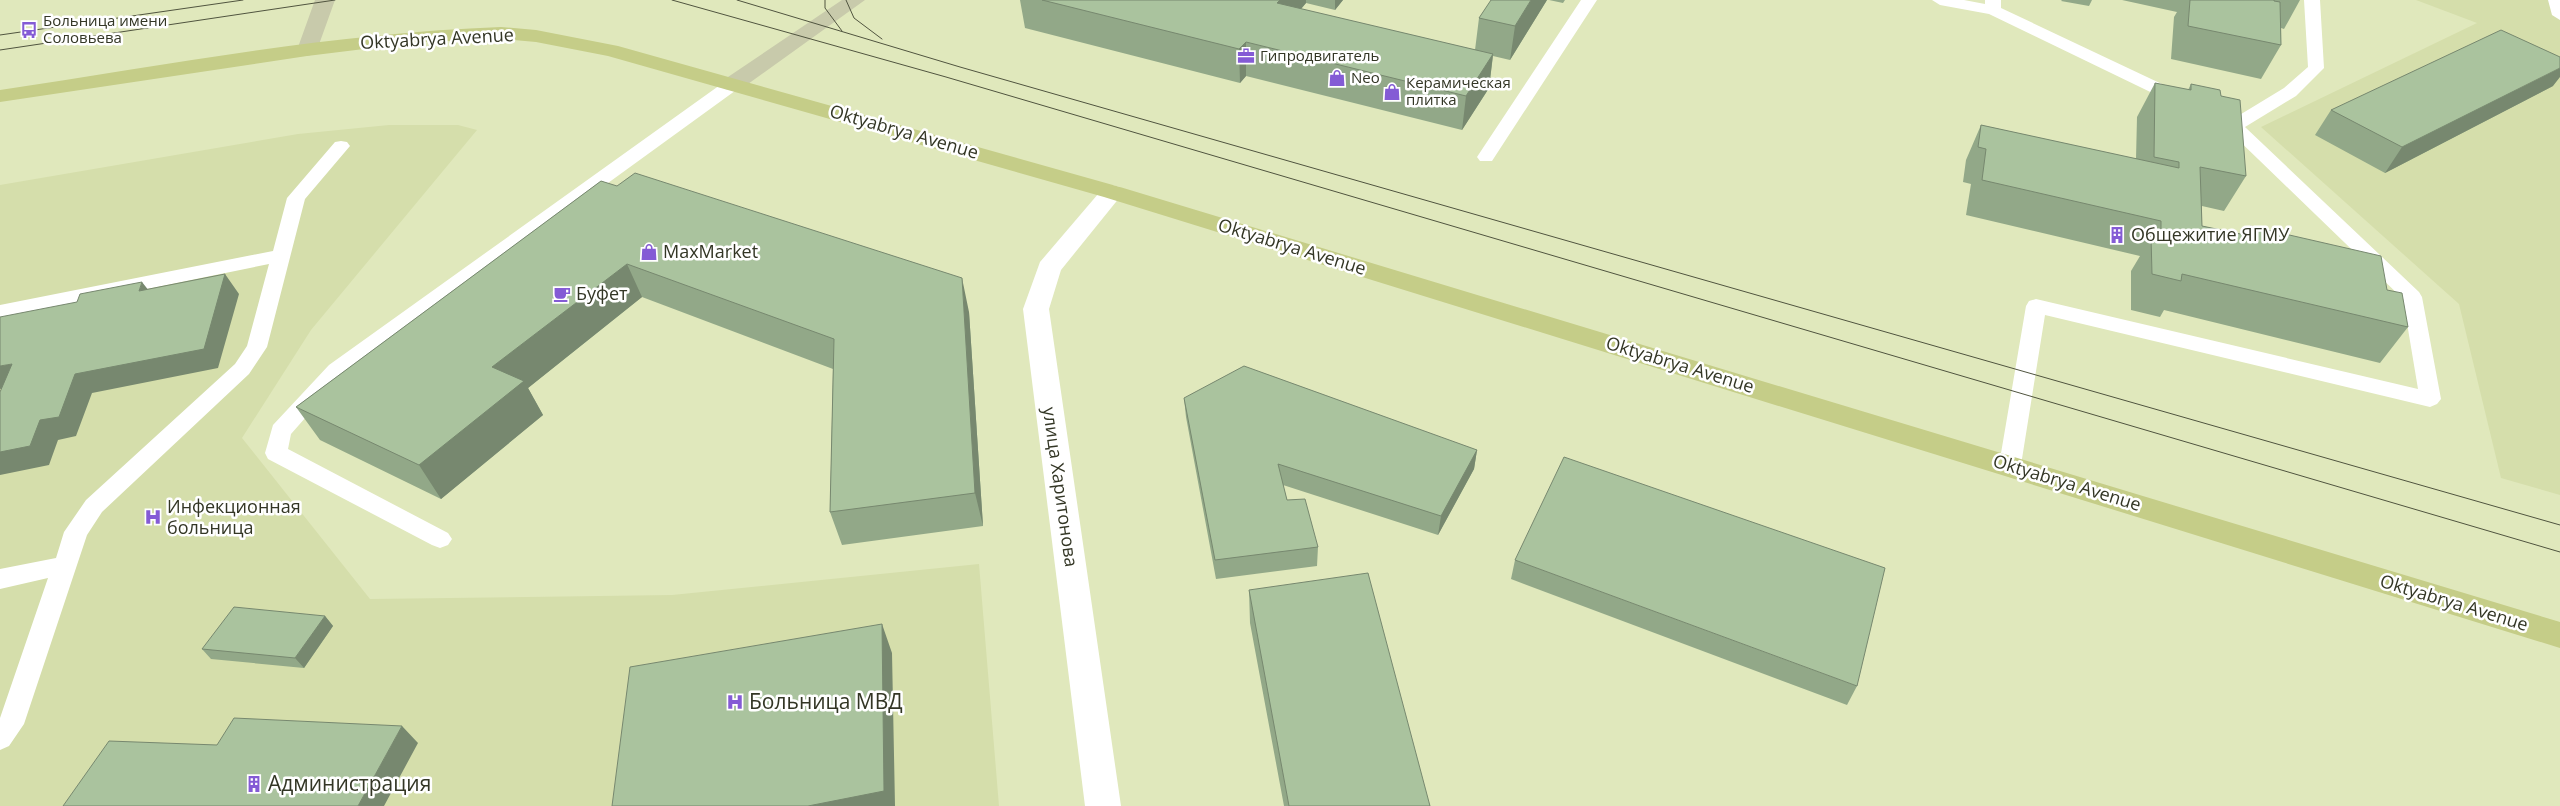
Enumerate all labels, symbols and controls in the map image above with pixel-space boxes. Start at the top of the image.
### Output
place label: Больница имени Соловьева [43,10,167,47]
bus stop icon: Больница имени Соловьева [19,20,39,40]
street label: Oktyabrya Avenue [360,22,514,54]
place label: Гипродвигатель [1260,45,1379,65]
office icon: Гипродвигатель [1236,46,1256,66]
place label: Neo [1351,67,1380,87]
shop icon: Neo [1327,68,1347,88]
place label: Керамическая плитка [1406,72,1511,109]
shop icon: Керамическая плитка [1382,82,1402,102]
street label: Oktyabrya Avenue [827,98,981,164]
street label: Oktyabrya Avenue [1215,212,1369,280]
place label: Общежитие ЯГМУ [2131,222,2290,246]
building icon: Общежитие ЯГМУ [2107,225,2127,245]
place label: MaxMarket [663,239,758,263]
shop icon: MaxMarket [639,242,659,262]
place label: Буфет [576,281,628,305]
cafe icon: Буфет [552,284,572,304]
street label: Oktyabrya Avenue [1603,330,1757,398]
street label: улица Харитонова [1038,405,1084,568]
street label: Oktyabrya Avenue [1990,448,2144,516]
place label: Инфекционная больница [167,494,301,539]
hospital icon: Инфекционная больница [143,507,163,527]
street label: Oktyabrya Avenue [2377,568,2531,636]
place label: Больница МВД [749,687,903,715]
hospital icon: Больница МВД [725,692,745,712]
place label: Администрация [268,769,431,797]
building icon: Администрация [244,774,264,794]

